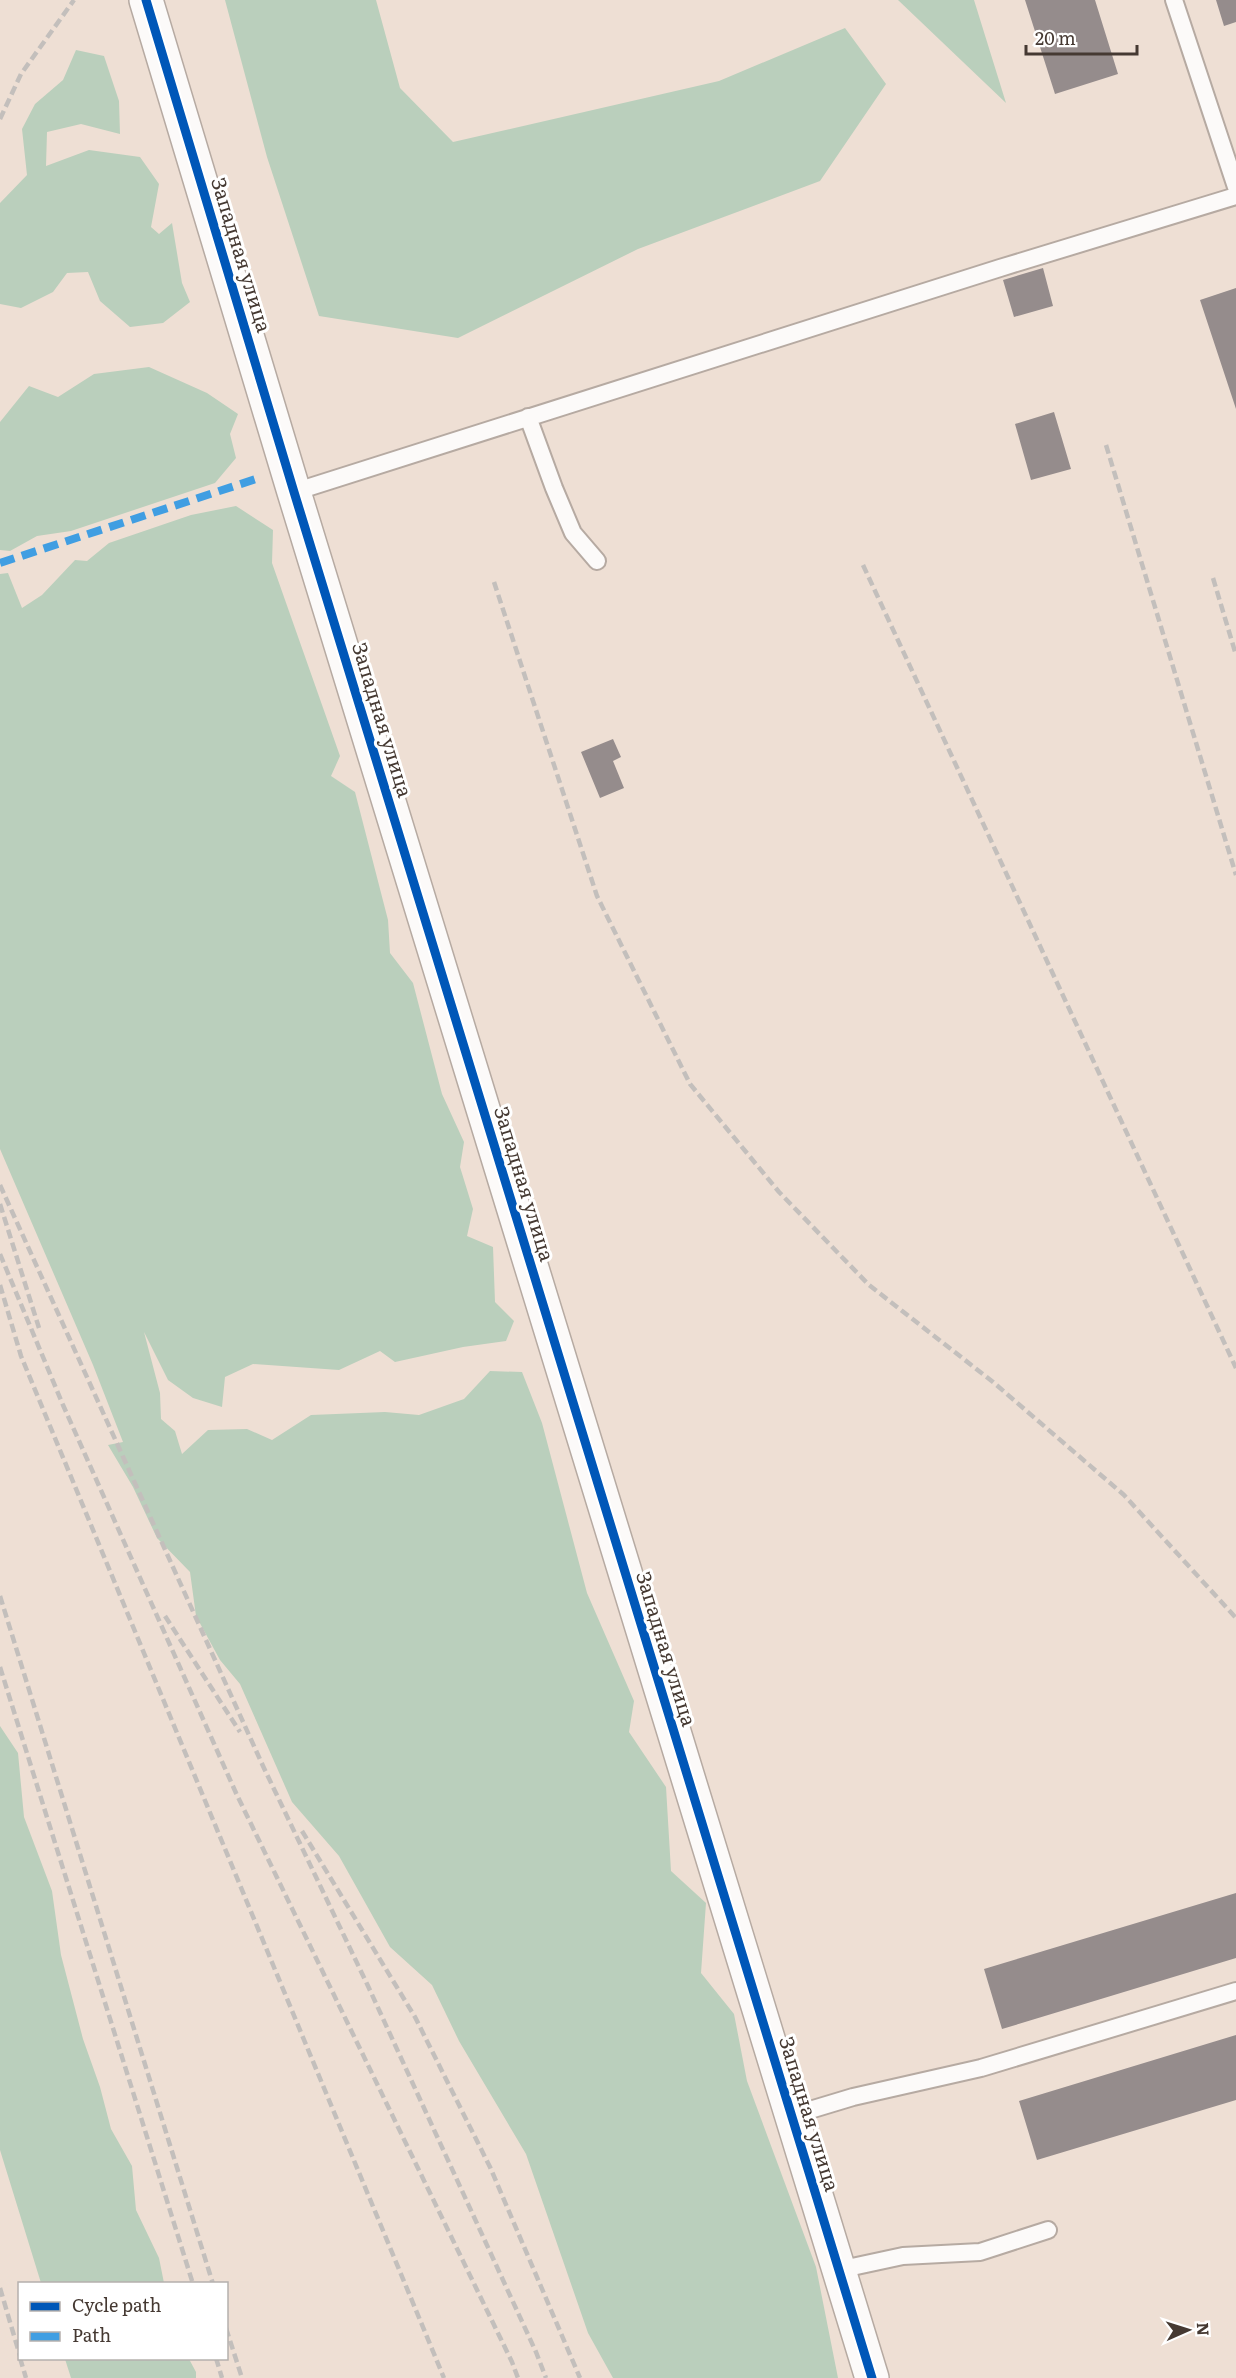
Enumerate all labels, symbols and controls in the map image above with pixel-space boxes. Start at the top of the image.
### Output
scale bar [1026,18,1137,56]
text: 20 m [1035,24,1076,51]
street label: Западная улица [205,173,281,336]
street label: Западная улица [346,638,422,801]
street label: Западная улица [488,1102,564,1265]
street label: Западная улица [630,1567,706,1730]
street label: Западная улица [773,2032,849,2195]
legend [18,2282,228,2360]
text: Cycle path [72,2291,161,2318]
north arrow [1158,2300,1218,2360]
text: Path [72,2321,111,2348]
text: N [1192,2322,1216,2337]

